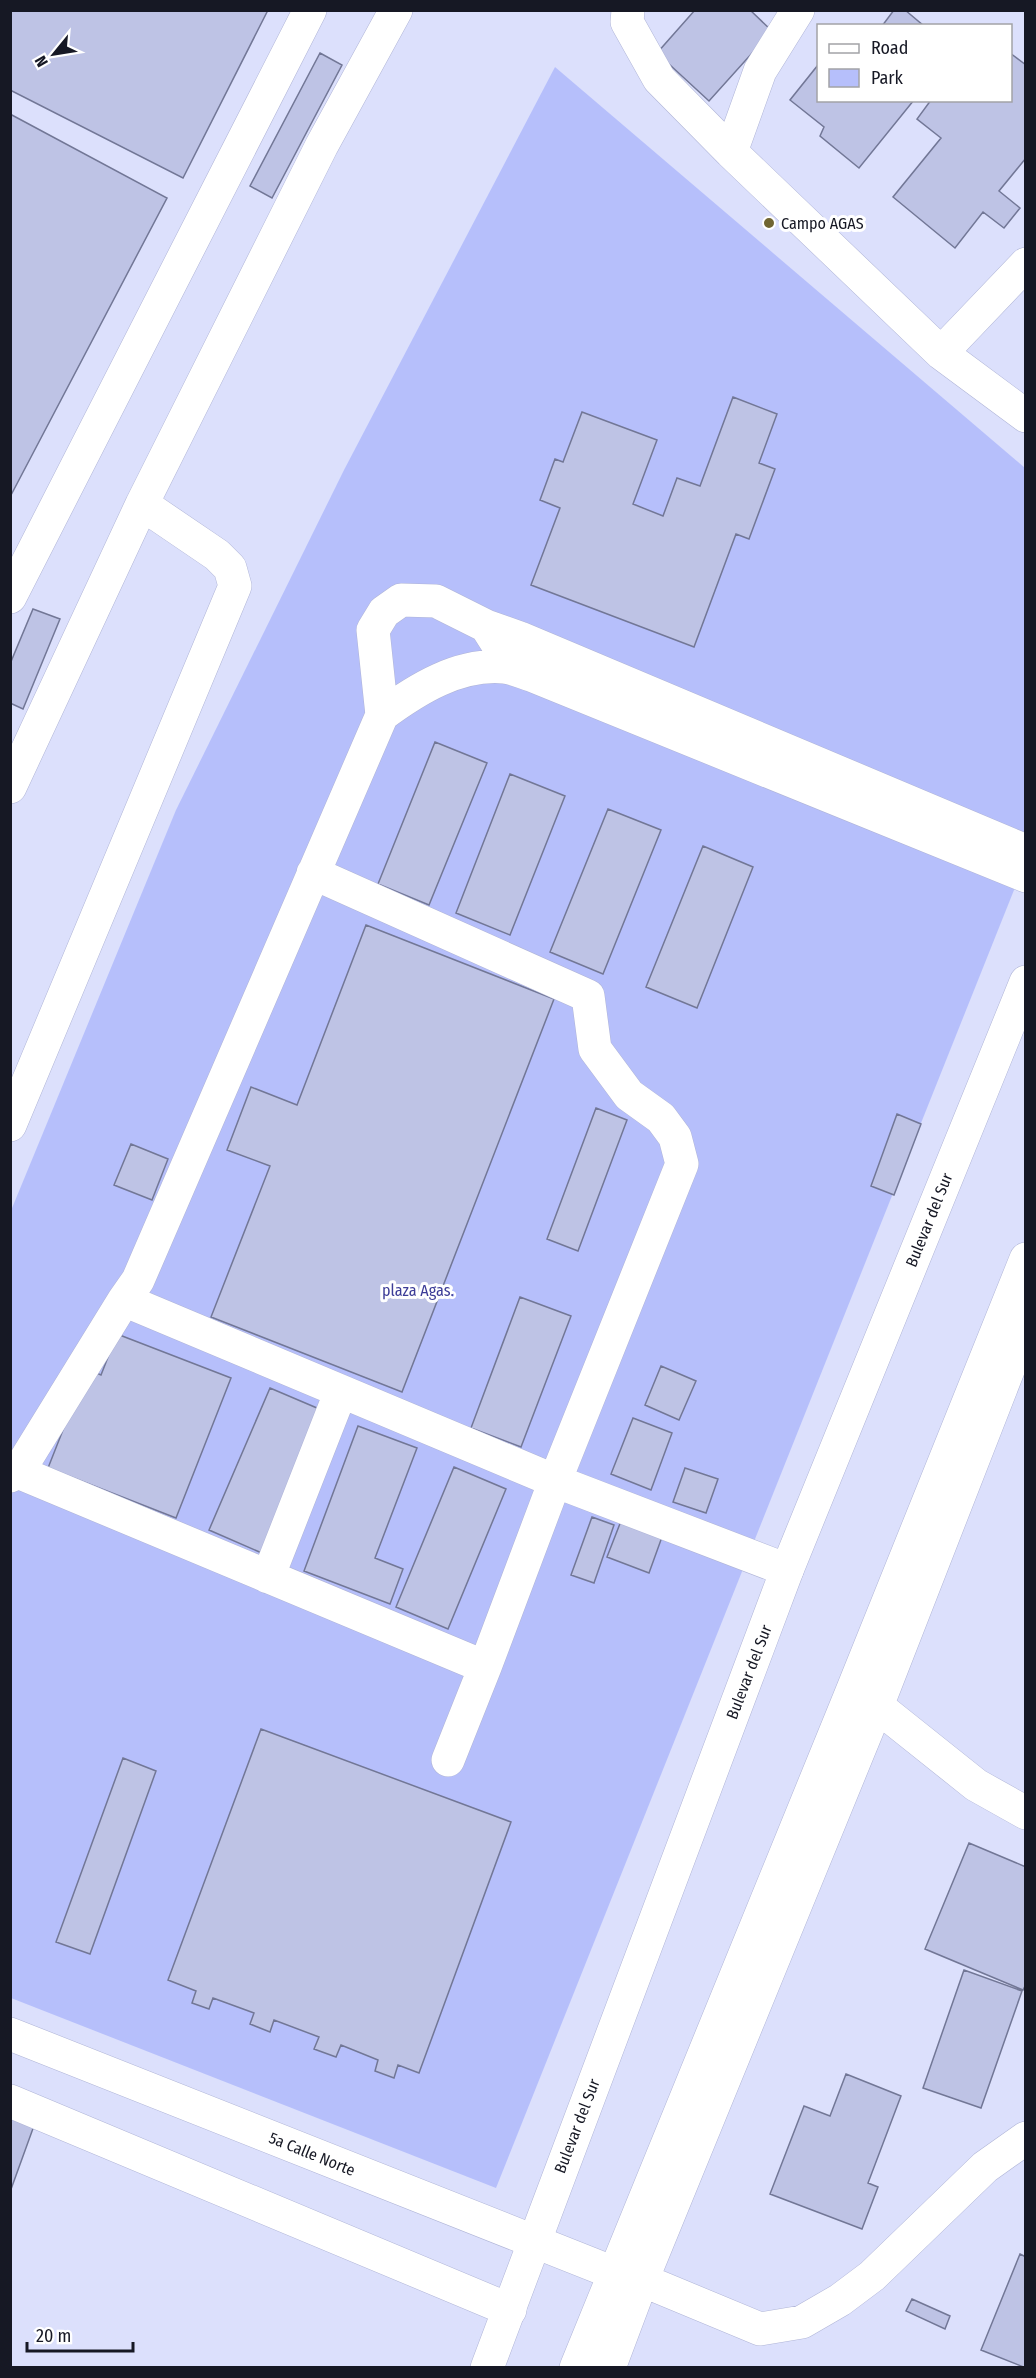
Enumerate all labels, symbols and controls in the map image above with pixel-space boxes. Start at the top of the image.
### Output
north arrow [24,24,84,84]
legend [817,24,1012,102]
text: Road [871,37,908,59]
text: N [31,52,52,70]
text: Park [871,67,904,89]
place label: Campo AGAS [781,214,864,233]
marker: Campo AGAS [762,216,776,230]
street label: Bulevar del Sur [902,1170,957,1270]
park label: plaza Agas. [382,1281,454,1300]
street label: Bulevar del Sur [722,1622,776,1722]
street label: Bulevar del Sur [550,2076,604,2176]
street label: 5a Calle Norte [266,2128,358,2180]
scale bar [27,2315,134,2353]
text: 20 m [36,2325,71,2347]

